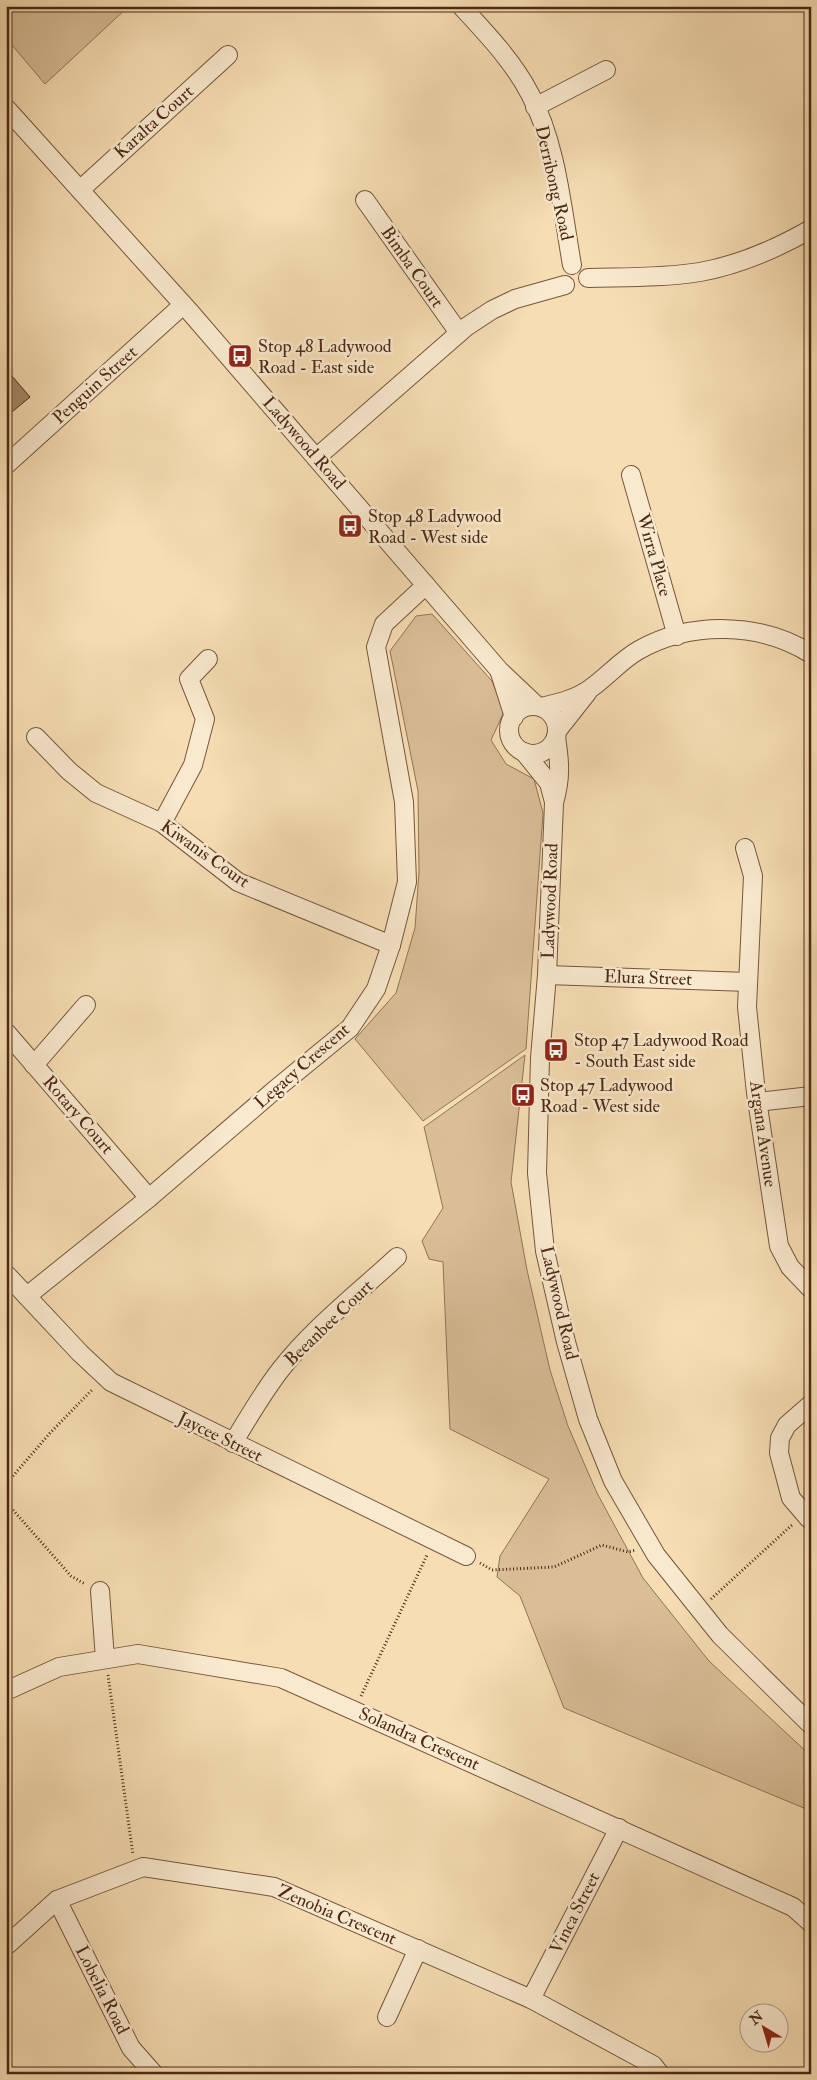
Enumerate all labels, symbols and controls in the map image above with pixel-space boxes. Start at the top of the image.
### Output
street label: Karalta Court [109,80,199,164]
street label: Derribong Road [530,123,578,243]
street label: Bimba Court [376,222,449,312]
place label: Stop 48 Ladywood Road - East side [258,335,392,379]
street label: Penguin Street [48,341,142,429]
bus stop icon: Stop 48 Ladywood Road - East side [227,343,253,369]
street label: Ladywood Road [257,392,351,494]
place label: Stop 48 Ladywood Road - West side [368,505,502,549]
street label: Wirra Place [631,510,677,599]
bus stop icon: Stop 48 Ladywood Road - West side [337,513,363,539]
street label: Kiwanis Court [156,815,254,893]
street label: Ladywood Road [536,843,564,959]
street label: Elura Street [604,965,693,991]
street label: Legacy Crescent [250,1018,355,1114]
place label: Stop 47 Ladywood Road - South East side [574,1029,749,1073]
bus stop icon: Stop 47 Ladywood Road - South East side [543,1037,569,1063]
street label: Rotary Court [38,1071,119,1159]
place label: Stop 47 Ladywood Road - West side [540,1074,673,1118]
street label: Argana Avenue [744,1078,782,1189]
bus stop icon: Stop 47 Ladywood Road - West side [510,1082,536,1108]
street label: Ladywood Road [535,1244,583,1362]
street label: Beeanbee Court [280,1275,378,1371]
street label: Jaycee Street [173,1406,266,1467]
street label: Solandra Crescent [355,1702,483,1776]
street label: Vinca Street [545,1868,605,1958]
street label: Zenobia Crescent [274,1880,400,1950]
street label: Lobelia Road [70,1942,134,2038]
north arrow [740,2002,790,2052]
text: N [745,2007,767,2029]

